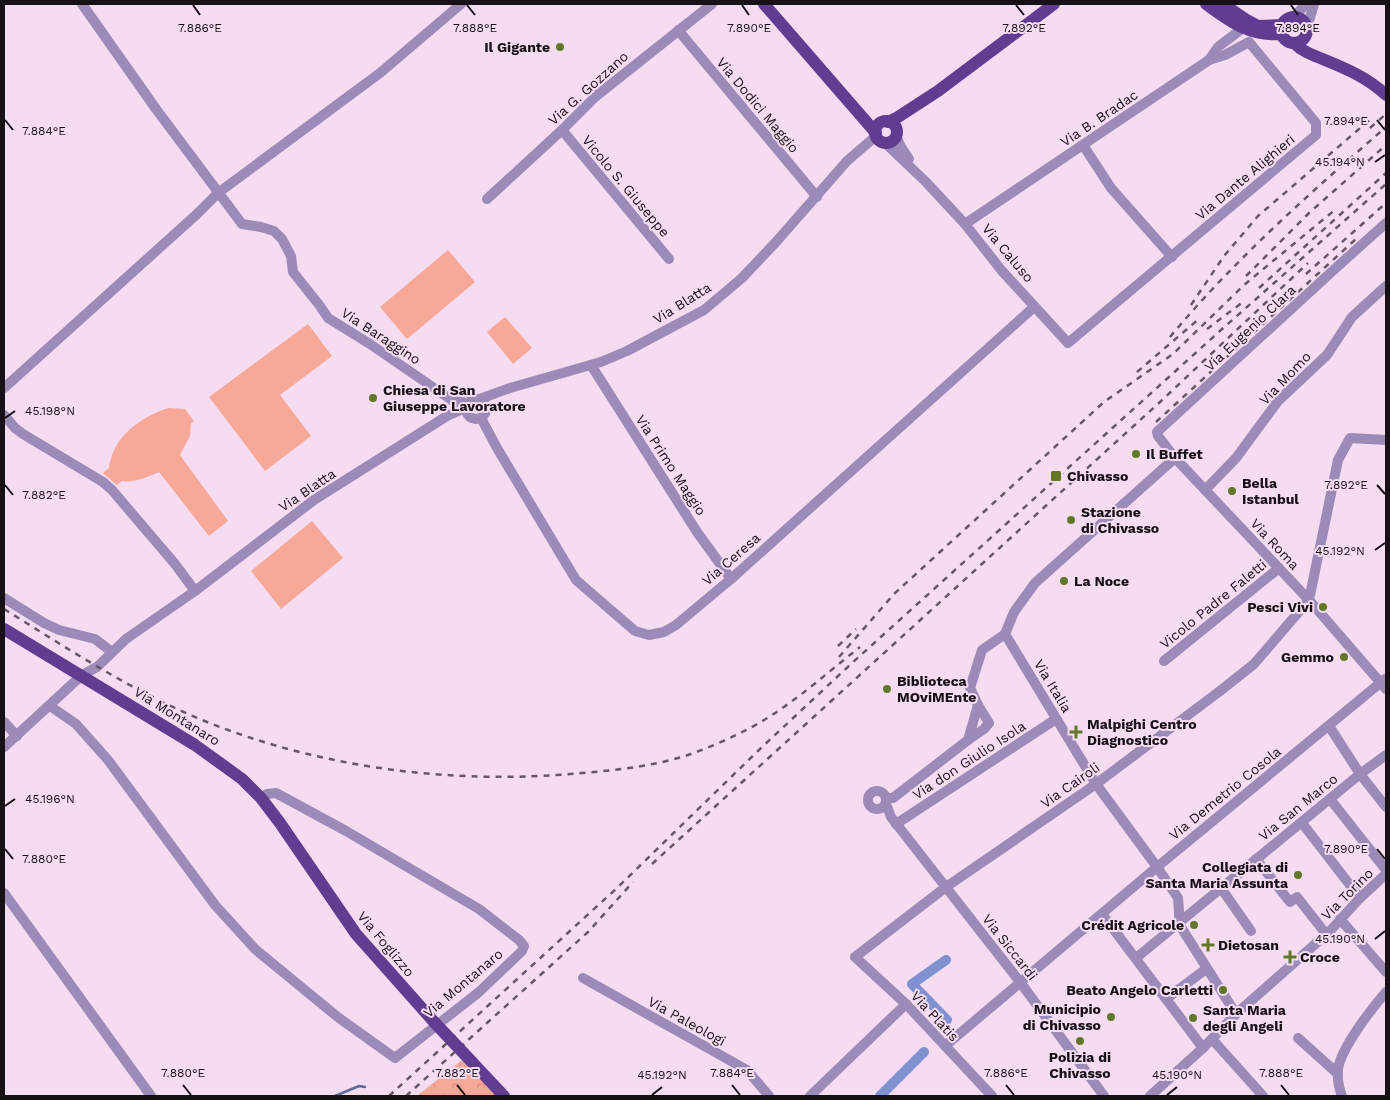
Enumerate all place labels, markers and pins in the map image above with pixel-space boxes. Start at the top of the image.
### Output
place label: Il Gigante [484,39,550,55]
marker: Il Gigante [554,41,566,53]
place label: Chiesa di San Giuseppe Lavoratore [383,382,526,414]
marker: Chiesa di San Giuseppe Lavoratore [367,392,379,404]
place label: Il Buffet [1146,446,1203,462]
marker: Il Buffet [1130,448,1142,460]
place label: Chivasso [1067,468,1128,484]
marker: Chivasso [1049,469,1063,483]
place label: Bella Istanbul [1242,475,1299,507]
marker: Bella Istanbul [1226,485,1238,497]
place label: Stazione di Chivasso [1081,504,1159,536]
marker: Stazione di Chivasso [1065,514,1077,526]
place label: La Noce [1074,573,1129,589]
marker: La Noce [1058,575,1070,587]
place label: Pesci Vivi [1247,599,1313,615]
marker: Pesci Vivi [1317,601,1329,613]
place label: Gemmo [1281,649,1334,665]
marker: Gemmo [1338,651,1350,663]
place label: Biblioteca MOviMEnte [897,673,976,705]
marker: Biblioteca MOviMEnte [881,683,893,695]
place label: Malpighi Centro Diagnostico [1087,716,1197,748]
marker: Malpighi Centro Diagnostico [1069,725,1083,739]
place label: Collegiata di Santa Maria Assunta [1145,859,1289,891]
marker: Collegiata di Santa Maria Assunta [1292,869,1304,881]
place label: Crédit Agricole [1081,917,1184,933]
marker: Crédit Agricole [1188,919,1200,931]
place label: Dietosan [1218,937,1279,953]
marker: Dietosan [1202,939,1214,951]
place label: Croce [1300,949,1340,965]
marker: Croce [1284,951,1296,963]
place label: Beato Angelo Carletti [1066,982,1213,998]
marker: Beato Angelo Carletti [1217,984,1229,996]
place label: Municipio di Chivasso [1023,1001,1101,1033]
place label: Santa Maria degli Angeli [1203,1002,1287,1034]
marker: Municipio di Chivasso [1105,1011,1117,1023]
marker: Santa Maria degli Angeli [1187,1012,1199,1024]
marker: Polizia di Chivasso [1074,1035,1086,1047]
place label: Polizia di Chivasso [1049,1049,1111,1081]

